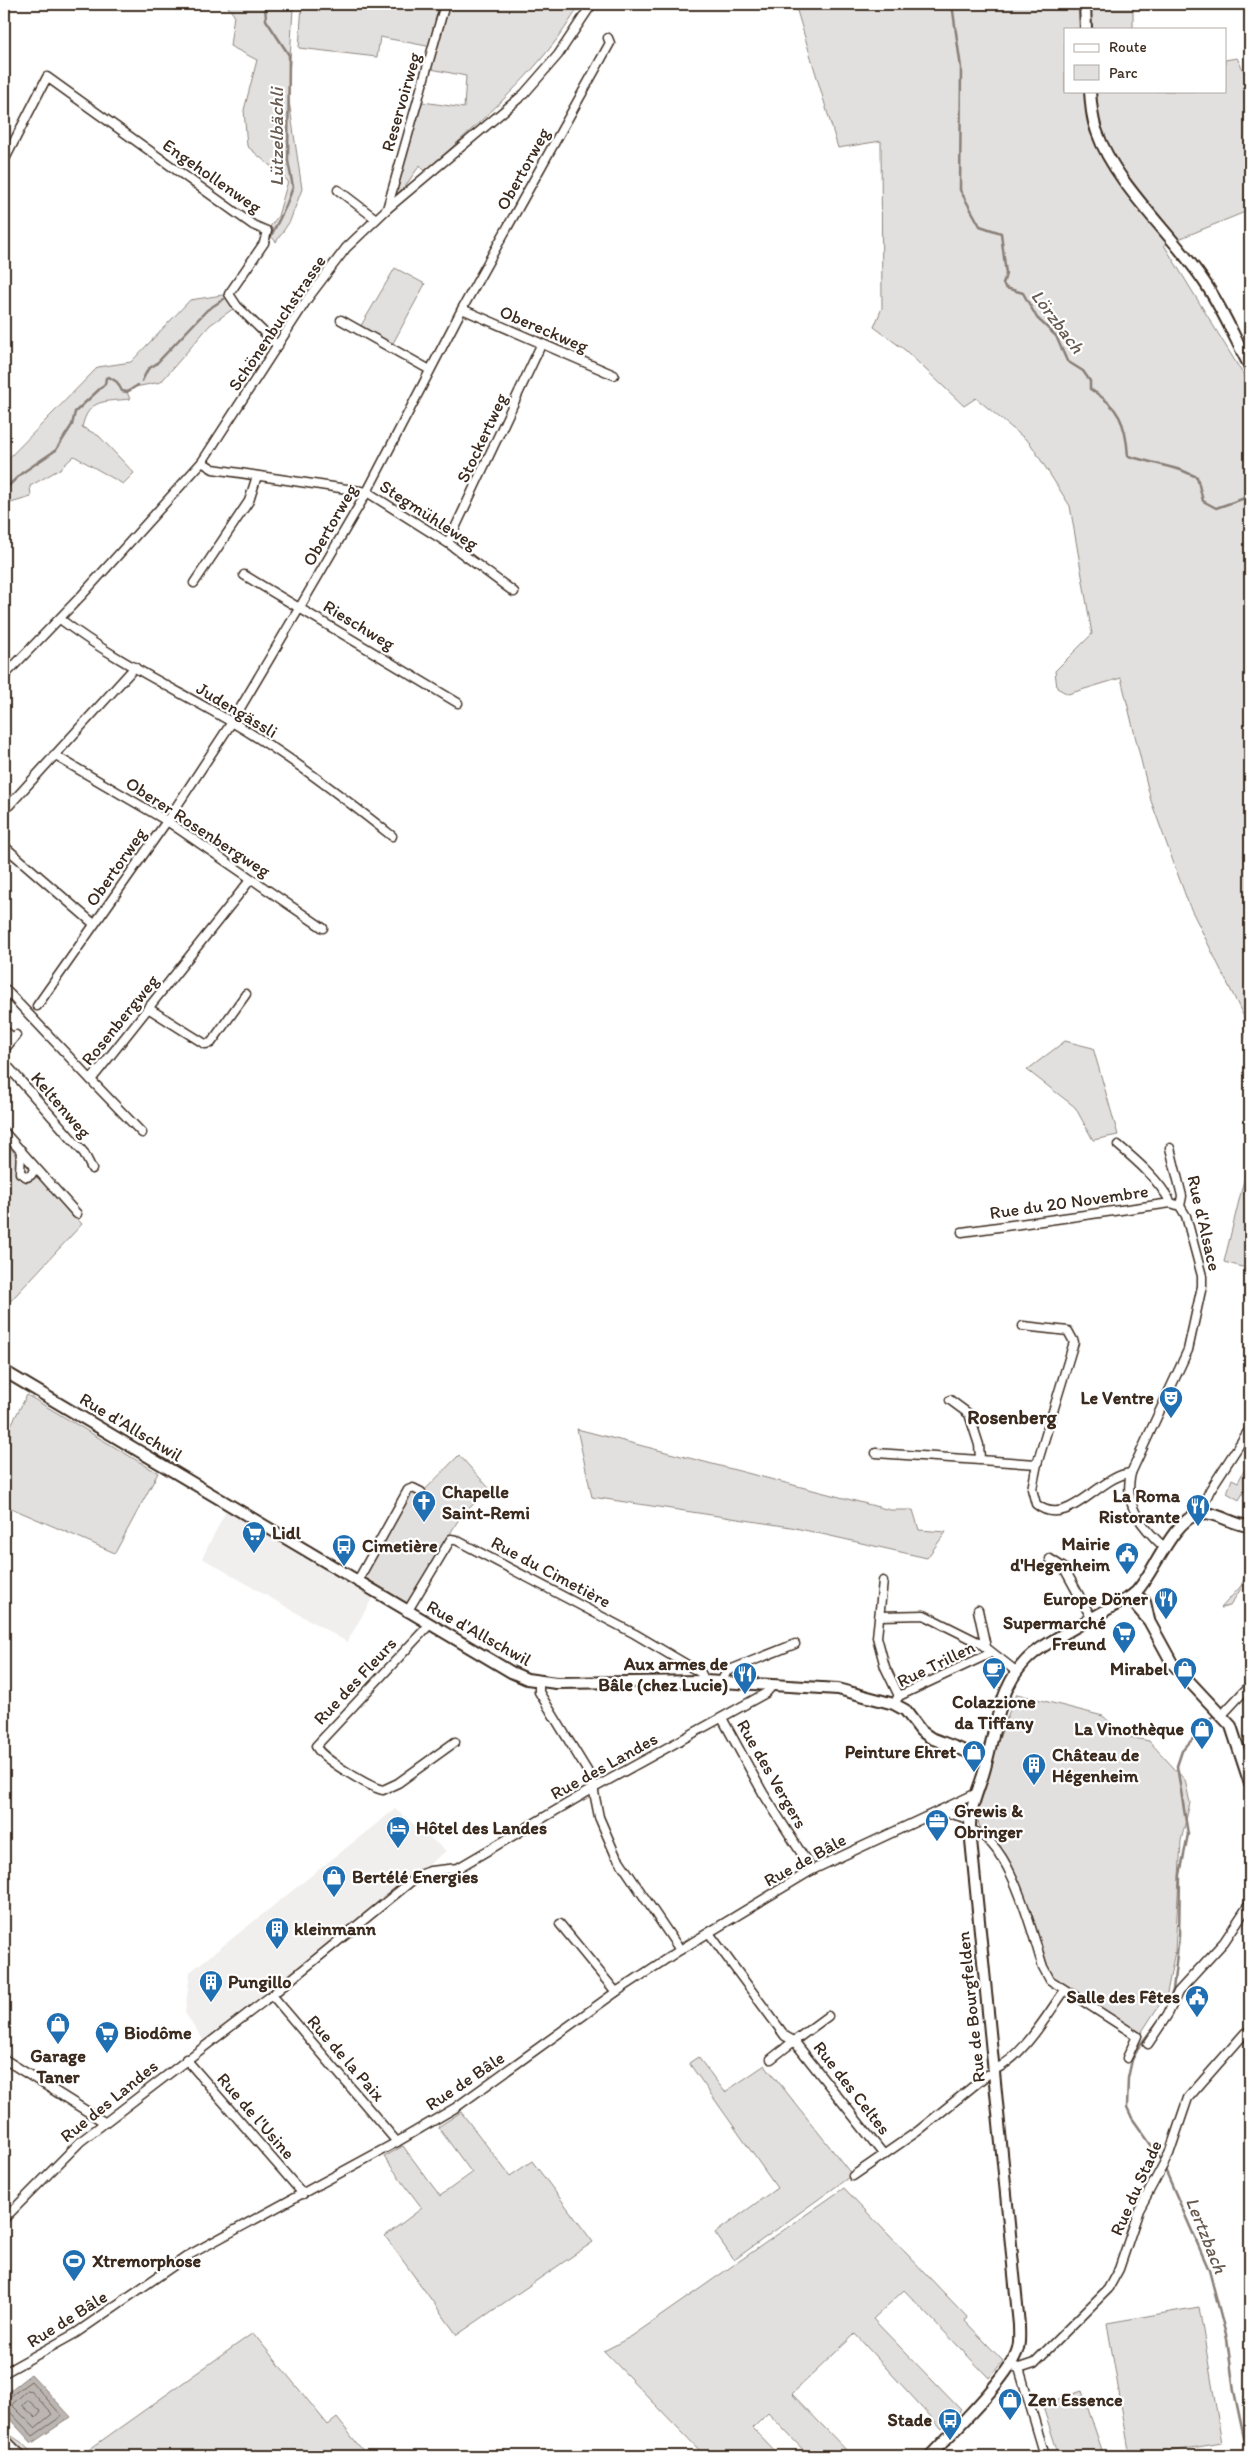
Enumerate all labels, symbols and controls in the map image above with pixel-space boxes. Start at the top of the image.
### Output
legend [1064,28,1226,92]
text: Route [1109,38,1147,56]
street label: Reservoirweg [376,49,426,154]
text: Parc [1109,64,1138,82]
water label: Lützelbächli [265,85,288,186]
street label: Obertorweg [491,123,555,214]
street label: Engehollenweg [158,134,266,219]
street label: Schönenbuchstrasse [223,251,331,395]
water label: Lörzbach [1026,285,1089,358]
street label: Obereckweg [496,300,592,358]
street label: Stockertweg [452,389,513,486]
street label: Stegmühleweg [376,475,483,555]
street label: Obertorweg [298,479,363,570]
street label: Rieschweg [319,595,400,655]
street label: Judengässli [192,677,282,743]
street label: Oberer Rosenbergweg [121,772,275,882]
street label: Obertorweg [81,823,152,911]
street label: Rosenbergweg [77,970,164,1070]
street label: Keltenweg [26,1067,96,1143]
street label: Rue d'Alsace [1182,1173,1226,1273]
street label: Rue du 20 Novembre [988,1180,1150,1224]
theatre icon: Le Ventre [1158,1385,1184,1419]
place label: Le Ventre [1080,1387,1154,1409]
street label: Rue d'Allschwil [76,1388,186,1466]
district label: Rosenberg [967,1405,1058,1430]
place label: Chapelle Saint-Remi [442,1481,530,1524]
place label: La Roma Ristorante [1099,1485,1181,1528]
church icon: Chapelle Saint-Remi [411,1489,437,1523]
restaurant icon: La Roma Ristorante [1185,1493,1211,1527]
supermarket icon: Lidl [241,1520,267,1554]
place label: Lidl [272,1522,302,1544]
street label: Rue du Cimetière [487,1531,615,1613]
bus stop icon: Cimetière [331,1533,357,1567]
place label: Mairie d'Hegenheim [1010,1533,1111,1576]
place label: Cimetière [362,1535,438,1557]
public building icon: Mairie d'Hegenheim [1114,1541,1140,1575]
restaurant icon: Europe Döner [1153,1586,1179,1620]
place label: Europe Döner [1043,1588,1149,1610]
street label: Rue d'Allschwil [423,1595,535,1671]
place label: Supermarché Freund [1003,1612,1106,1655]
supermarket icon: Supermarché Freund [1111,1620,1137,1654]
street label: Rue des Fleurs [309,1633,401,1729]
street label: Rue Trillen [893,1636,979,1692]
place label: Aux armes de Bâle (chez Lucie) [598,1653,728,1696]
cafe icon: Colazzione da Tiffany [981,1656,1007,1690]
shop icon: Mirabel [1172,1656,1198,1690]
place label: Mirabel [1110,1658,1169,1680]
restaurant icon: Aux armes de Bâle (chez Lucie) [732,1661,758,1695]
place label: Colazzione da Tiffany [952,1691,1036,1734]
street label: Rue des Vergers [732,1716,812,1832]
shop icon: La Vinothèque [1189,1716,1215,1750]
place label: La Vinothèque [1074,1718,1184,1740]
street label: Rue des Landes [547,1727,661,1805]
shop icon: Peinture Ehret [961,1739,987,1773]
place label: Peinture Ehret [845,1741,956,1763]
place label: Château de Hégenheim [1052,1744,1140,1787]
building icon: Château de Hégenheim [1021,1752,1047,1786]
place label: Grewis & Obringer [954,1800,1024,1843]
office icon: Grewis & Obringer [924,1808,950,1842]
hotel icon: Hôtel des Landes [385,1815,411,1849]
place label: Hôtel des Landes [416,1817,547,1839]
street label: Rue de Bâle [760,1828,850,1892]
shop icon: Bertélé Energies [321,1864,347,1898]
place label: Bertélé Energies [352,1866,478,1888]
building icon: kleinmann [264,1916,290,1950]
place label: kleinmann [294,1918,377,1940]
street label: Rue de Bourgfelden [952,1930,990,2084]
building icon: Pungillo [198,1969,224,2003]
place label: Pungillo [228,1971,292,1993]
public building icon: Salle des Fêtes [1184,1984,1210,2018]
place label: Salle des Fêtes [1067,1986,1180,2008]
street label: Rue de la Paix [303,2010,390,2106]
shop icon: Garage Taner [45,2011,71,2045]
supermarket icon: Biodôme [94,2020,120,2054]
place label: Biodôme [124,2022,192,2044]
street label: Rue des Celtes [809,2037,895,2139]
place label: Garage Taner [30,2045,86,2088]
street label: Rue de Bâle [421,2046,509,2116]
street label: Rue des Landes [56,2055,162,2147]
street label: Rue de l'Usine [212,2068,300,2164]
street label: Rue du Stade [1105,2137,1167,2239]
water label: Lertzbach [1181,2194,1233,2277]
sports icon: Xtremorphose [61,2248,87,2282]
place label: Xtremorphose [92,2250,202,2272]
street label: Rue de Bâle [23,2286,111,2352]
shop icon: Zen Essence [997,2387,1023,2421]
place label: Zen Essence [1028,2389,1123,2411]
bus stop icon: Stade [937,2407,963,2441]
place label: Stade [888,2409,932,2431]

